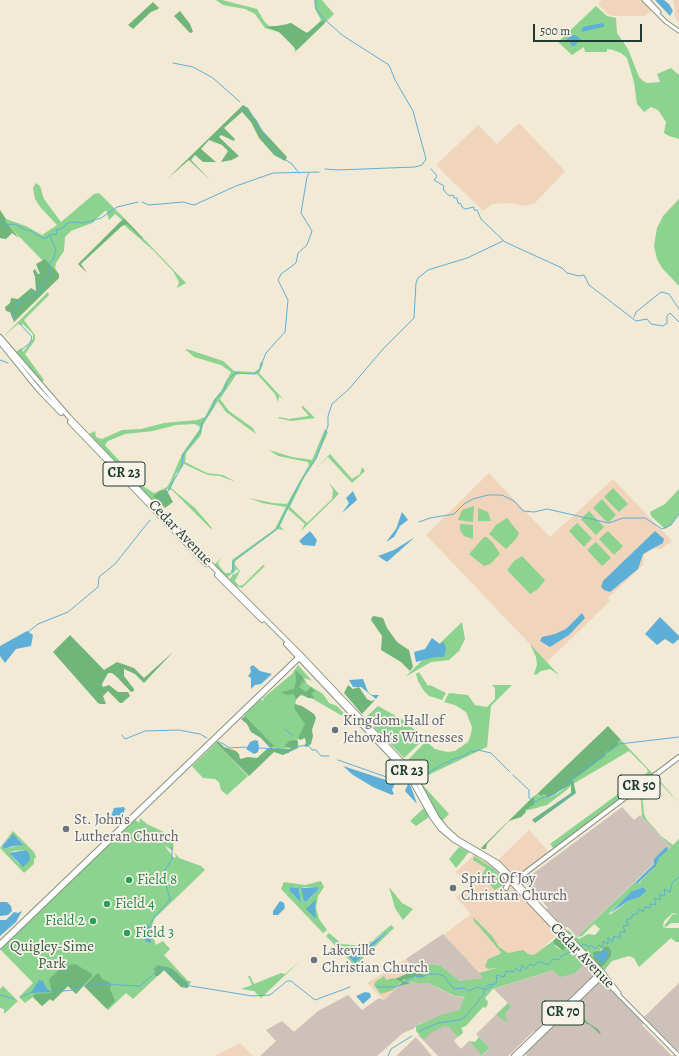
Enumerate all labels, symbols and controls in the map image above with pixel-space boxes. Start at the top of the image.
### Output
scale bar [535,16,644,42]
text: 500 m [540,23,570,39]
road number: CR 23 [103,462,145,486]
street label: Cedar Avenue [144,496,216,570]
place label: Kingdom Hall of Jehovah's Witnesses [343,712,463,747]
marker: Kingdom Hall of Jehovah's Witnesses [330,725,340,735]
road number: CR 23 [386,760,428,784]
road number: CR 50 [618,775,660,799]
place label: St. John's Lutheran Church [74,811,179,846]
marker: St. John's Lutheran Church [61,824,71,834]
place label: Spirit Of Joy Christian Church [461,870,567,905]
place label: Field 8 [137,871,177,889]
marker: Field 8 [124,875,134,885]
marker: Spirit Of Joy Christian Church [448,883,458,893]
place label: Field 4 [115,895,155,913]
marker: Field 4 [102,899,112,909]
place label: Field 2 [45,912,85,930]
marker: Field 2 [88,916,98,926]
street label: Cedar Avenue [546,919,618,993]
place label: Field 3 [135,924,174,942]
marker: Field 3 [122,928,132,938]
park label: Quigley-Sime Park [10,938,94,973]
place label: Lakeville Christian Church [322,942,428,977]
marker: Lakeville Christian Church [309,955,319,965]
road number: CR 70 [542,1001,584,1025]

